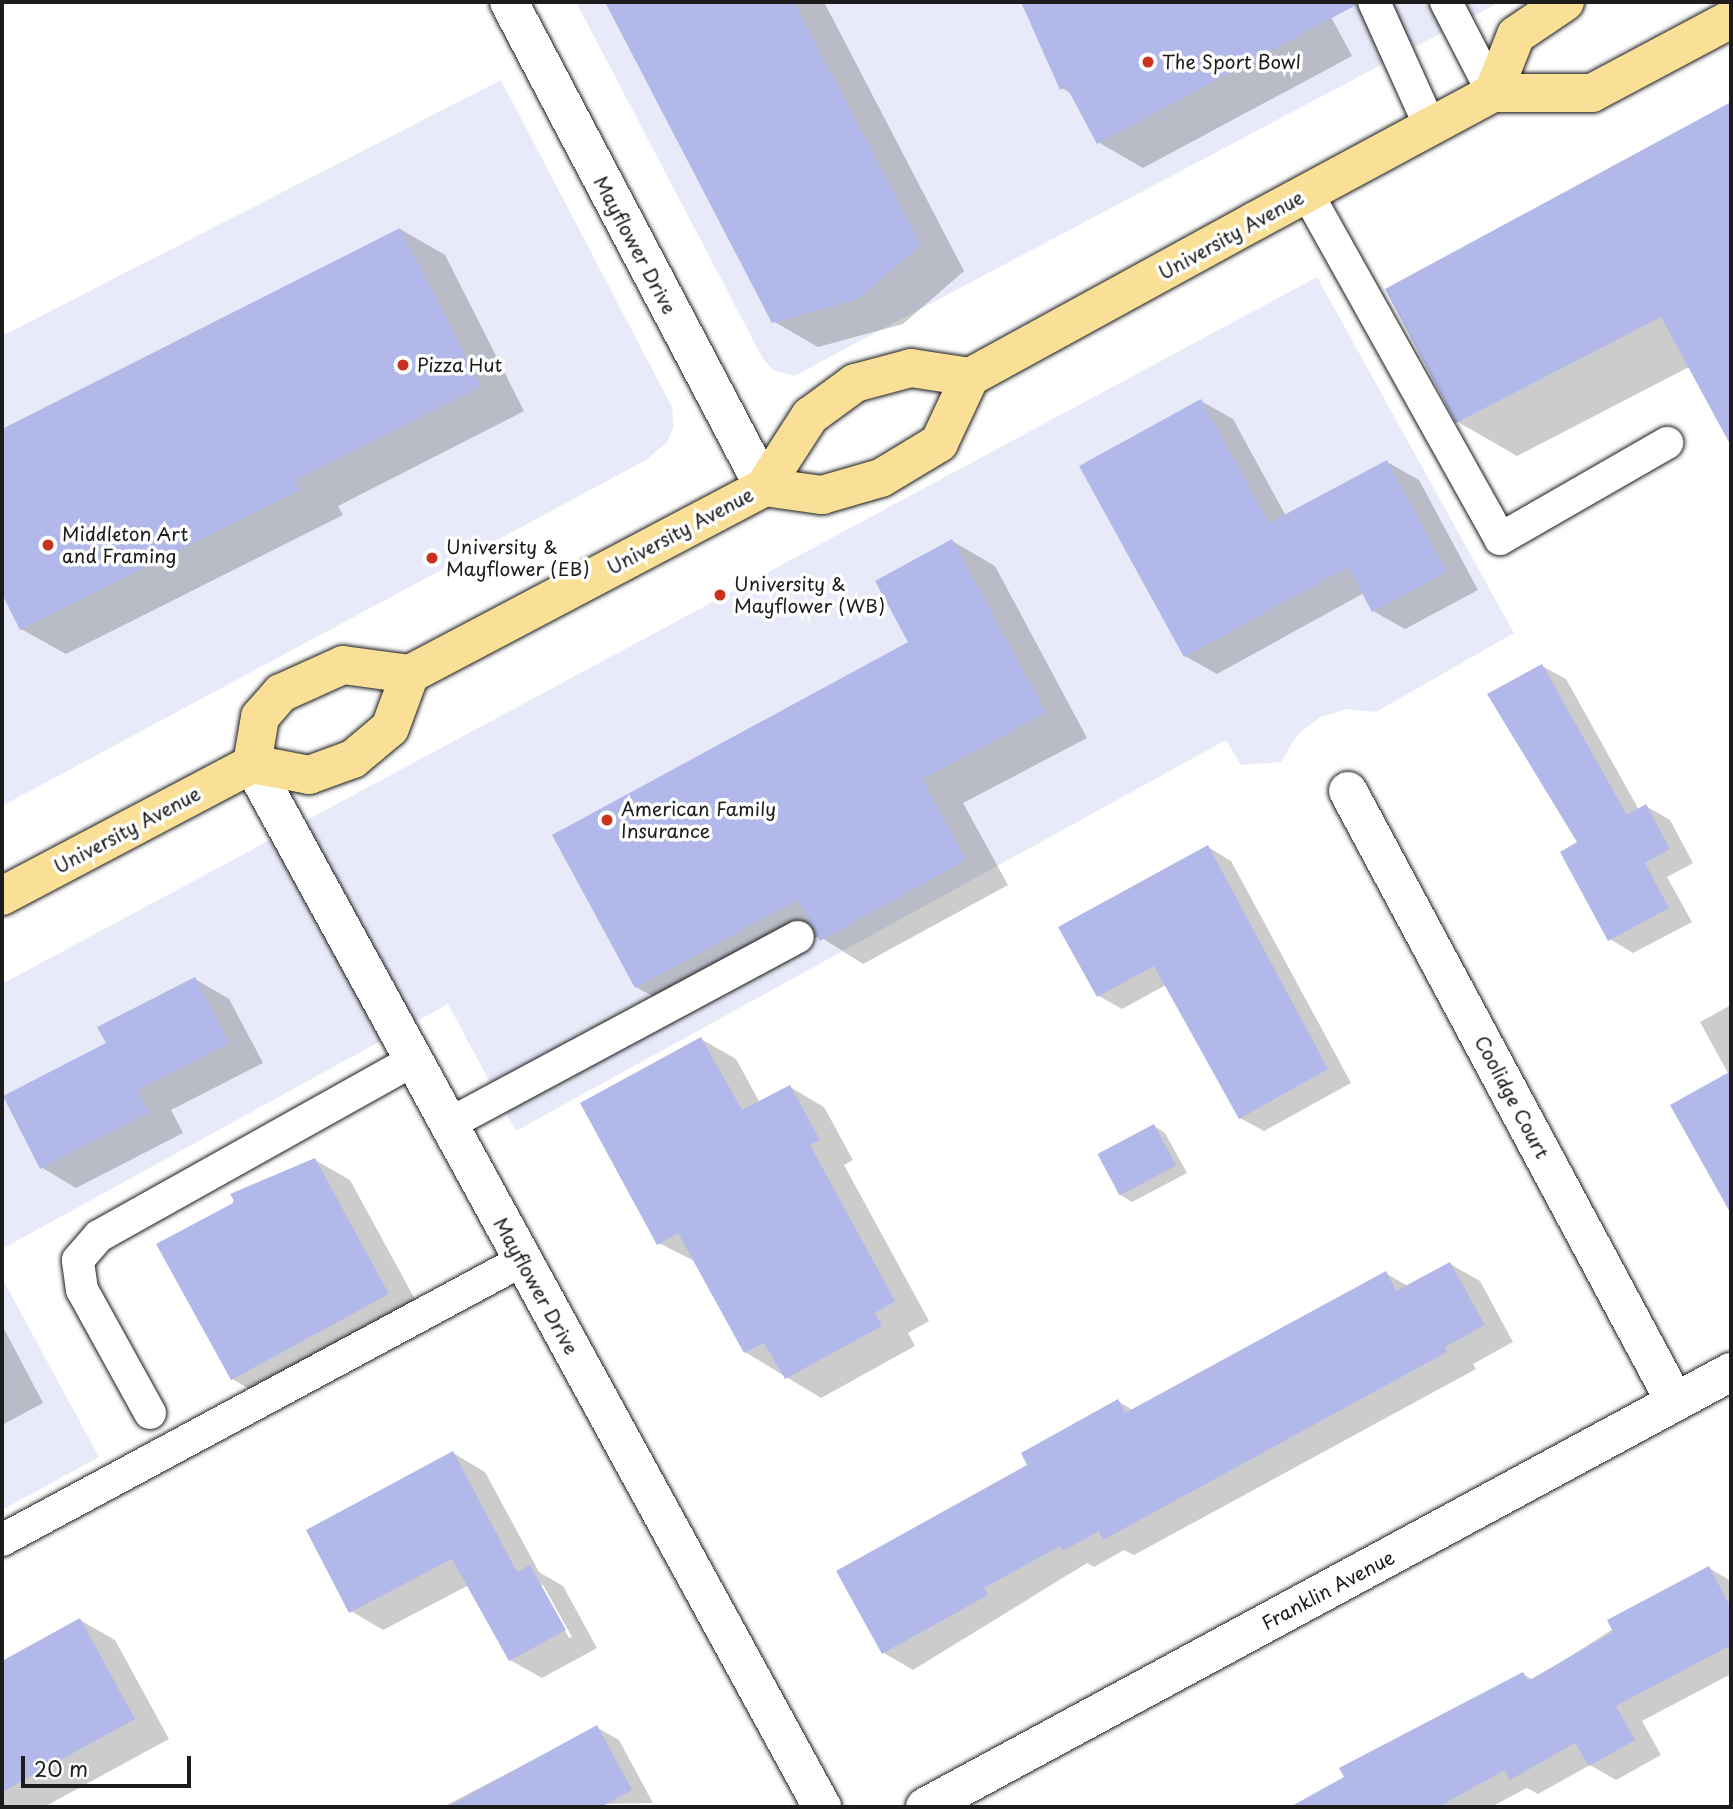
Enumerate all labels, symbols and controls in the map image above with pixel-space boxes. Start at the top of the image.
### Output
place label: The Sport Bowl [1162,51,1301,73]
marker: The Sport Bowl [1140,54,1156,70]
street label: Mayflower Drive [589,172,681,318]
street label: University Avenue [1154,186,1308,284]
place label: Pizza Hut [417,354,503,376]
marker: Pizza Hut [395,357,411,373]
street label: University Avenue [603,483,757,579]
place label: Middleton Art and Framing [62,523,189,567]
place label: University & Mayflower (EB) [446,536,589,580]
marker: Middleton Art and Framing [40,537,56,553]
marker: University & Mayflower (EB) [424,550,440,566]
place label: University & Mayflower (WB) [734,573,885,617]
marker: University & Mayflower (WB) [712,587,728,603]
street label: University Avenue [50,782,204,878]
place label: American Family Insurance [621,798,775,842]
marker: American Family Insurance [599,812,615,828]
street label: Coolidge Court [1470,1032,1554,1162]
street label: Mayflower Drive [489,1214,583,1358]
street label: Franklin Avenue [1258,1545,1398,1635]
scale bar [24,1742,194,1786]
text: 20 m [34,1752,88,1784]

